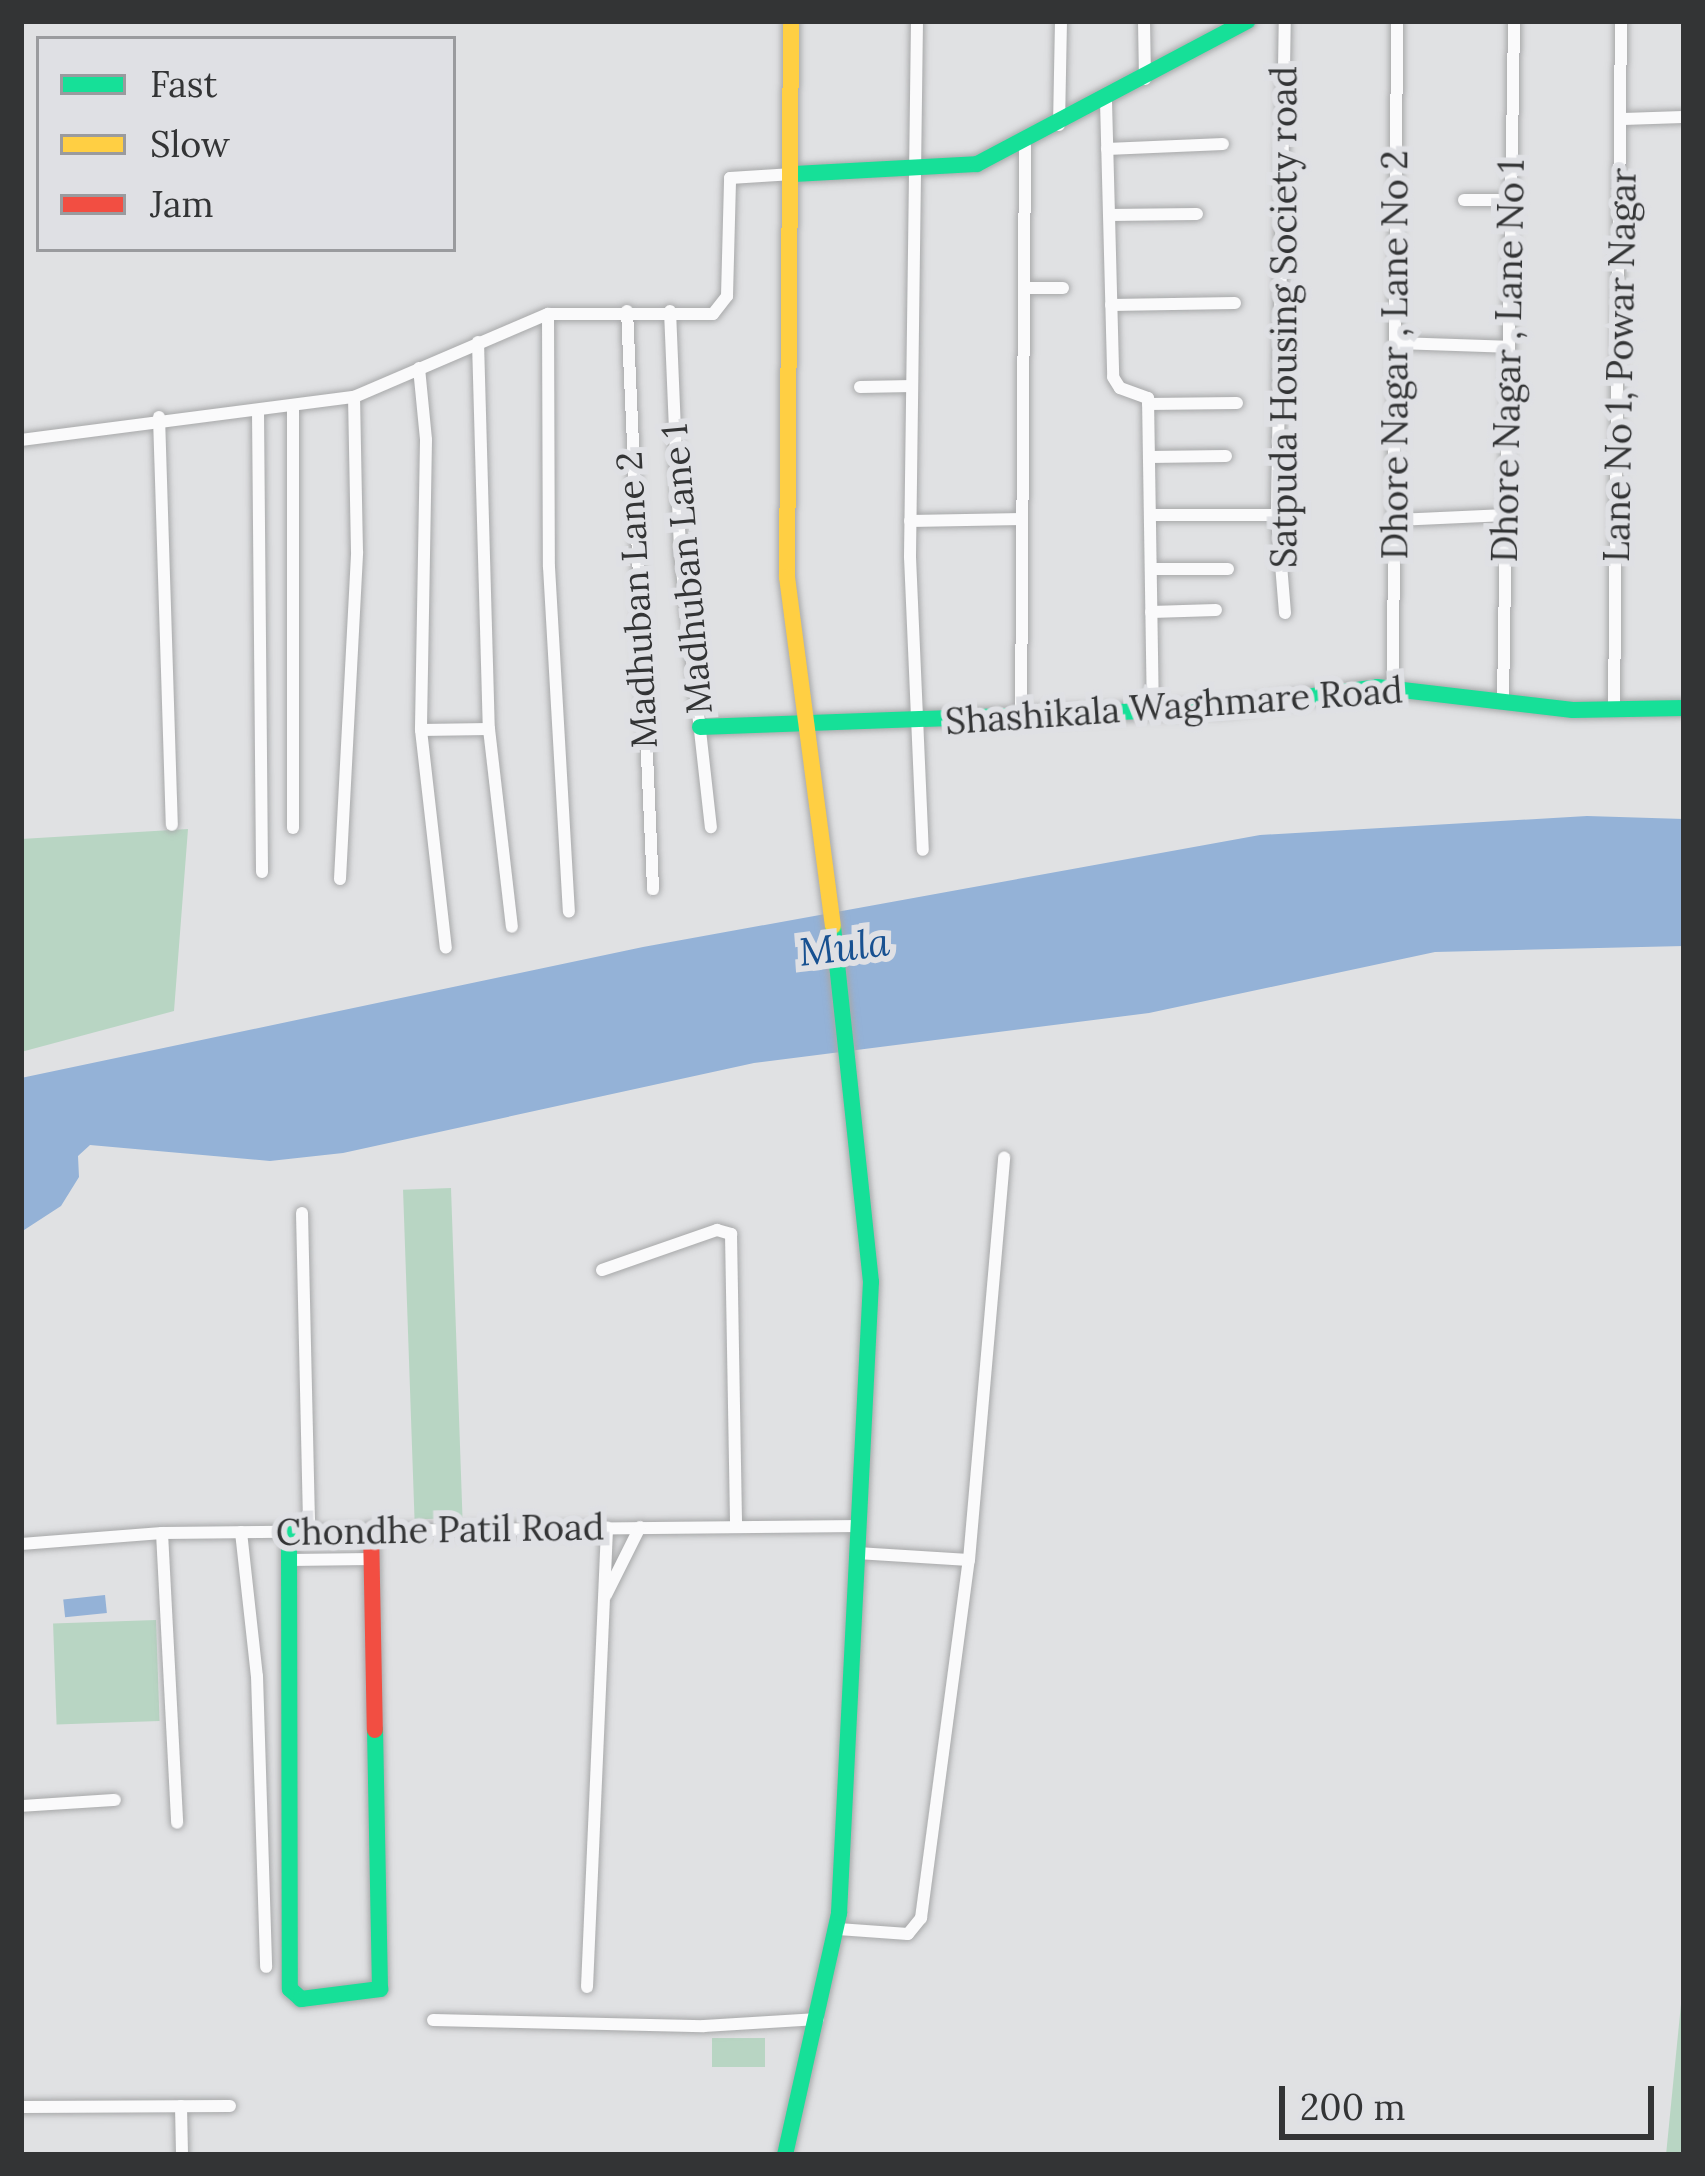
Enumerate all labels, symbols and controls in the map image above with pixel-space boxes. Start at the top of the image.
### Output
legend [36,36,456,252]
text: Fast [150,61,217,107]
street label: Satpuda Housing Society road [1262,66,1306,568]
text: Slow [150,121,230,167]
street label: Dhore Nagar , Lane No 2 [1373,150,1417,560]
street label: Dhore Nagar , Lane No 1 [1483,159,1533,563]
street label: Lane No 1, Powar Nagar [1595,167,1645,563]
text: Jam [150,181,214,227]
street label: Madhuban Lane 1 [653,422,721,716]
street label: Madhuban Lane 2 [608,450,666,750]
street label: Shashikala Waghmare Road [944,668,1404,744]
water label: Mula [796,918,892,976]
street label: Chondhe Patil Road [275,1506,605,1554]
scale bar [1285,2062,1660,2136]
text: 200 m [1300,2084,1406,2130]

